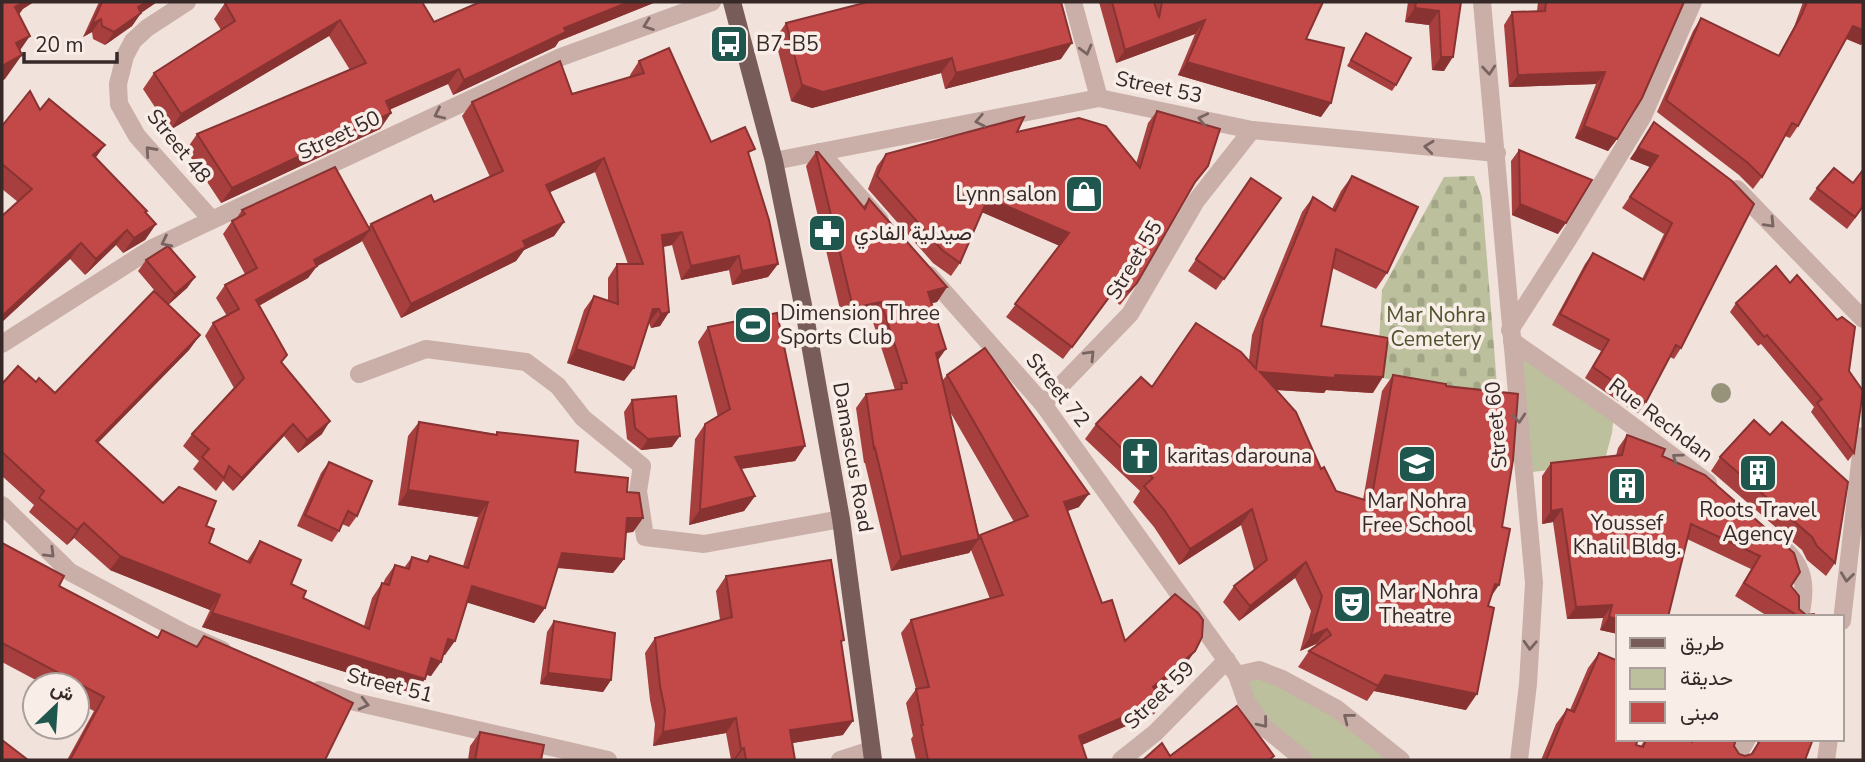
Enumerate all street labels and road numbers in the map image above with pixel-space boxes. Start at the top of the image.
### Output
street label: Street 53 [1113,64,1205,110]
street label: Street 48 [140,103,218,189]
street label: Street 50 [293,104,385,166]
street label: Street 55 [1099,215,1169,305]
street label: Street 72 [1019,347,1097,433]
street label: Rue Rechdan [1603,371,1719,469]
street label: Damascus Road [826,380,880,534]
street label: Street 60 [1478,380,1514,470]
street label: Street 59 [1118,654,1200,736]
street label: Street 51 [344,661,436,709]

